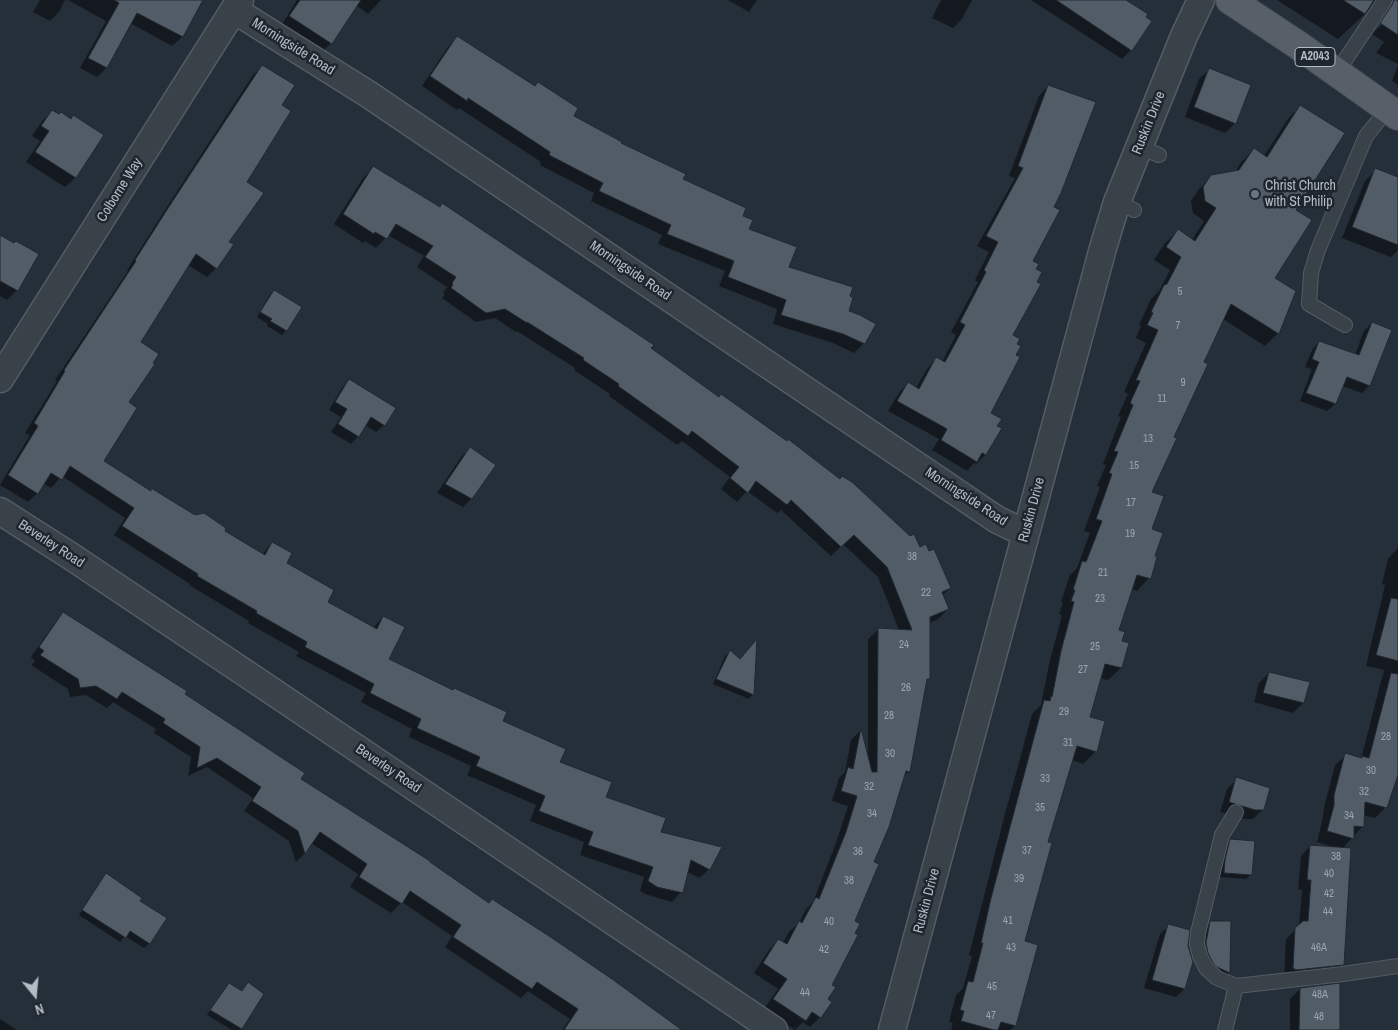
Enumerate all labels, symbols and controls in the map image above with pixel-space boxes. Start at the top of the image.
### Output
street label: Morningside Road [249,15,337,79]
road number: A2043 [1295,48,1335,66]
street label: Ruskin Drive [1129,89,1169,157]
street label: Colborne Way [94,155,146,225]
place label: Christ Church with St Philip [1265,178,1336,210]
marker: Christ Church with St Philip [1249,188,1261,200]
street label: Morningside Road [586,238,674,304]
house number: 5 [1177,285,1183,299]
house number: 7 [1175,319,1181,333]
house number: 9 [1180,376,1186,390]
house number: 11 [1157,392,1167,406]
house number: 13 [1143,432,1153,446]
house number: 15 [1129,459,1139,473]
street label: Morningside Road [922,464,1010,530]
street label: Ruskin Drive [1015,476,1049,544]
house number: 17 [1126,496,1136,510]
street label: Beverley Road [15,516,87,572]
house number: 19 [1125,527,1135,541]
house number: 38 [907,550,917,564]
house number: 21 [1098,566,1108,580]
house number: 22 [921,586,931,600]
house number: 23 [1095,592,1105,606]
house number: 24 [899,638,909,652]
house number: 25 [1090,640,1100,654]
house number: 27 [1078,663,1088,677]
house number: 26 [901,681,911,695]
house number: 29 [1059,705,1069,719]
house number: 28 [884,709,894,723]
house number: 28 [1381,730,1391,744]
house number: 31 [1063,736,1073,750]
street label: Beverley Road [352,741,424,797]
house number: 30 [885,747,895,761]
house number: 30 [1366,764,1376,778]
house number: 33 [1040,772,1050,786]
house number: 32 [864,780,874,794]
house number: 32 [1359,785,1369,799]
house number: 35 [1035,801,1045,815]
house number: 34 [867,807,877,821]
house number: 34 [1344,809,1354,823]
house number: 37 [1022,844,1032,858]
house number: 36 [853,845,863,859]
house number: 38 [1331,850,1341,864]
street label: Ruskin Drive [910,867,944,935]
house number: 40 [1324,867,1334,881]
house number: 39 [1014,872,1024,886]
house number: 38 [844,874,854,888]
house number: 42 [1324,887,1334,901]
house number: 44 [1323,905,1333,919]
house number: 41 [1003,914,1013,928]
house number: 40 [824,915,834,929]
house number: 43 [1006,941,1016,955]
house number: 46A [1311,941,1327,955]
house number: 42 [819,943,829,957]
north arrow [10,970,60,1020]
house number: 45 [987,980,997,994]
house number: 44 [800,986,810,1000]
house number: 48A [1312,988,1328,1002]
text: N [33,1000,46,1019]
house number: 47 [986,1009,996,1023]
house number: 48 [1314,1010,1324,1024]

